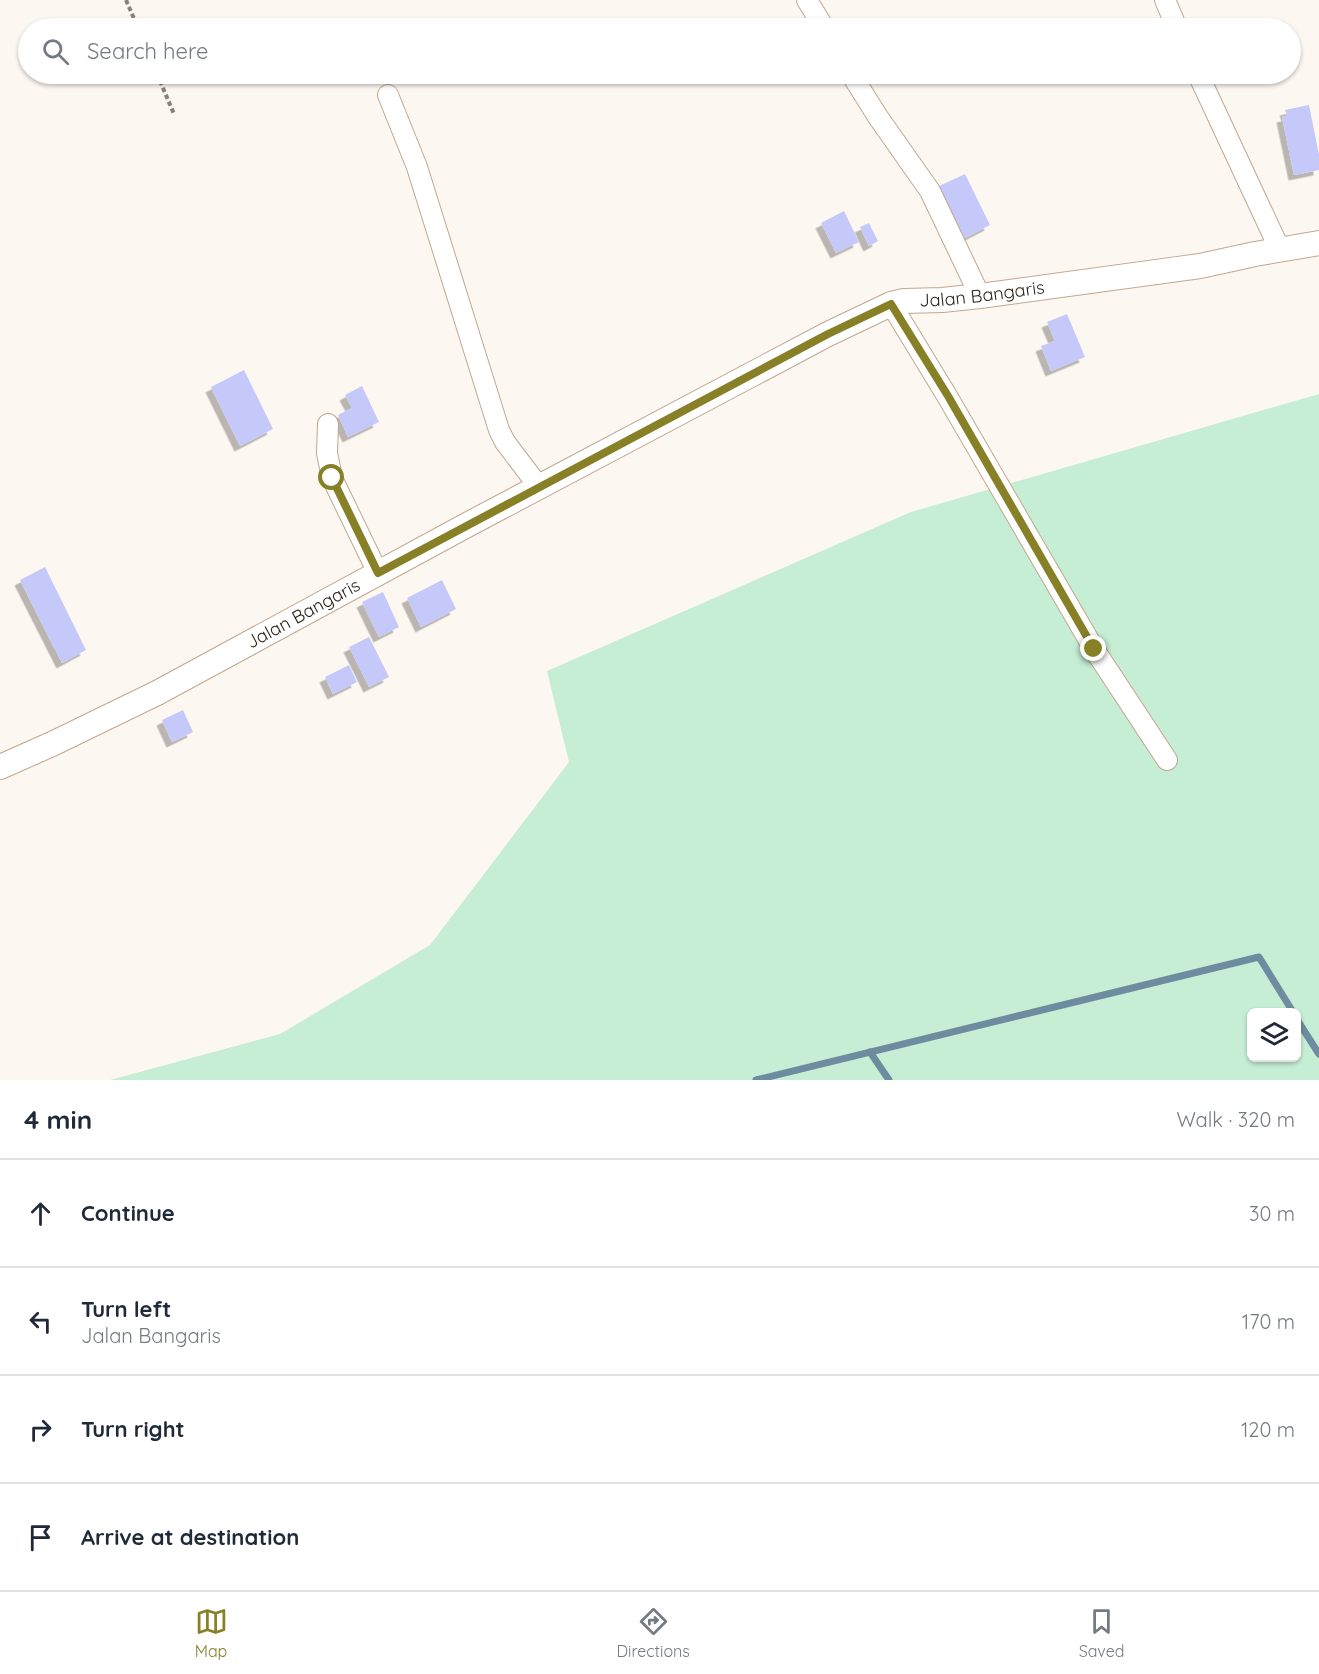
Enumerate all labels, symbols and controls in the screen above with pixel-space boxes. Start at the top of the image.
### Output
search box [18,18,1301,84]
icon: search [39,35,72,68]
text: Search here [87,37,208,65]
street label: Jalan Bangaris [919,275,1046,312]
route start [318,464,344,490]
street label: Jalan Bangaris [242,573,364,653]
route end [1080,635,1106,661]
map controls [1247,1008,1301,1062]
button: layers [1247,1008,1301,1062]
text: 4 min [24,1103,92,1136]
text: Walk · 320 m [1176,1107,1295,1132]
icon: ahead [24,1197,57,1230]
text: Continue [81,1199,175,1227]
text: 30 m [1249,1201,1295,1226]
text: Turn left [81,1295,171,1323]
icon: left [24,1305,57,1338]
text: 170 m [1242,1309,1295,1334]
text: Jalan Bangaris [81,1323,221,1348]
icon: right [24,1413,57,1446]
text: Turn right [81,1415,185,1443]
text: 120 m [1241,1417,1295,1442]
icon: arrive [24,1521,57,1554]
text: Arrive at destination [81,1523,299,1551]
tab: Map [195,1605,228,1661]
tab: Directions [617,1605,690,1661]
tab: Saved [1079,1605,1124,1661]

